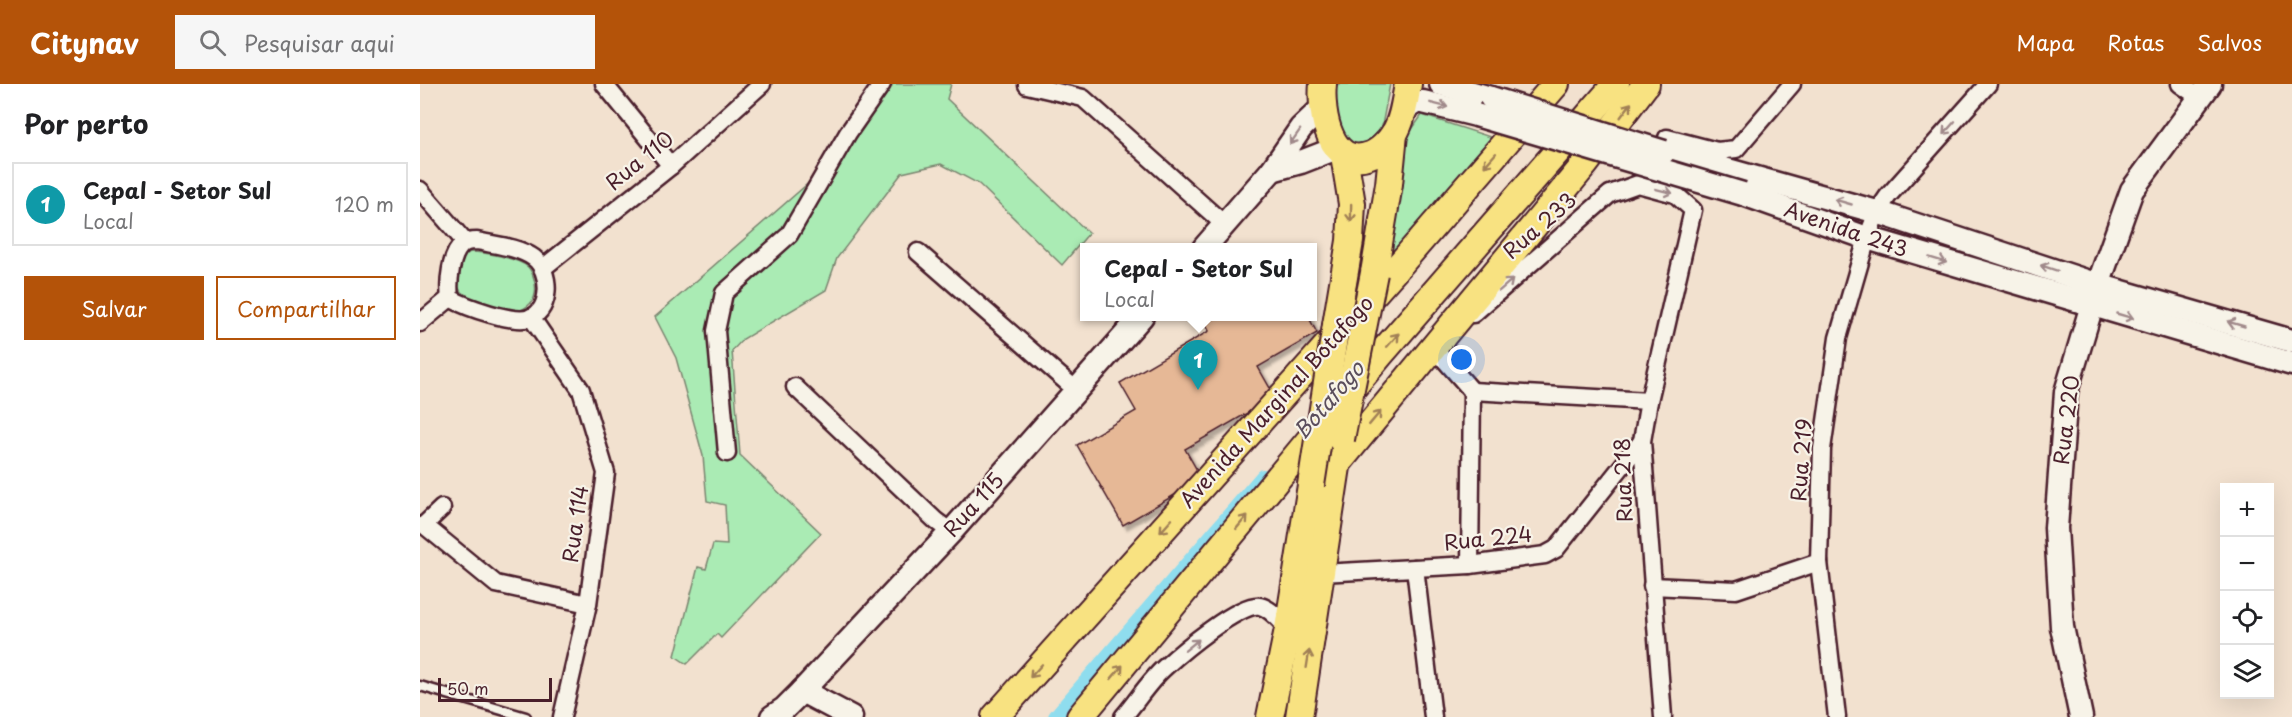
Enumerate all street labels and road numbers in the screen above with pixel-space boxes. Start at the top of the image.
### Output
street label: Rua 110 [598,122,680,197]
street label: Rua 233 [1495,183,1583,266]
street label: Avenida 243 [1780,192,1913,264]
street label: Avenida Marginal Botafogo [1171,287,1380,514]
street label: Rua 220 [2044,373,2086,466]
street label: Rua 219 [1781,417,1819,502]
street label: Rua 218 [1605,437,1639,523]
street label: Rua 115 [935,464,1010,543]
street label: Rua 114 [553,483,595,565]
street label: Rua 224 [1442,516,1533,558]

